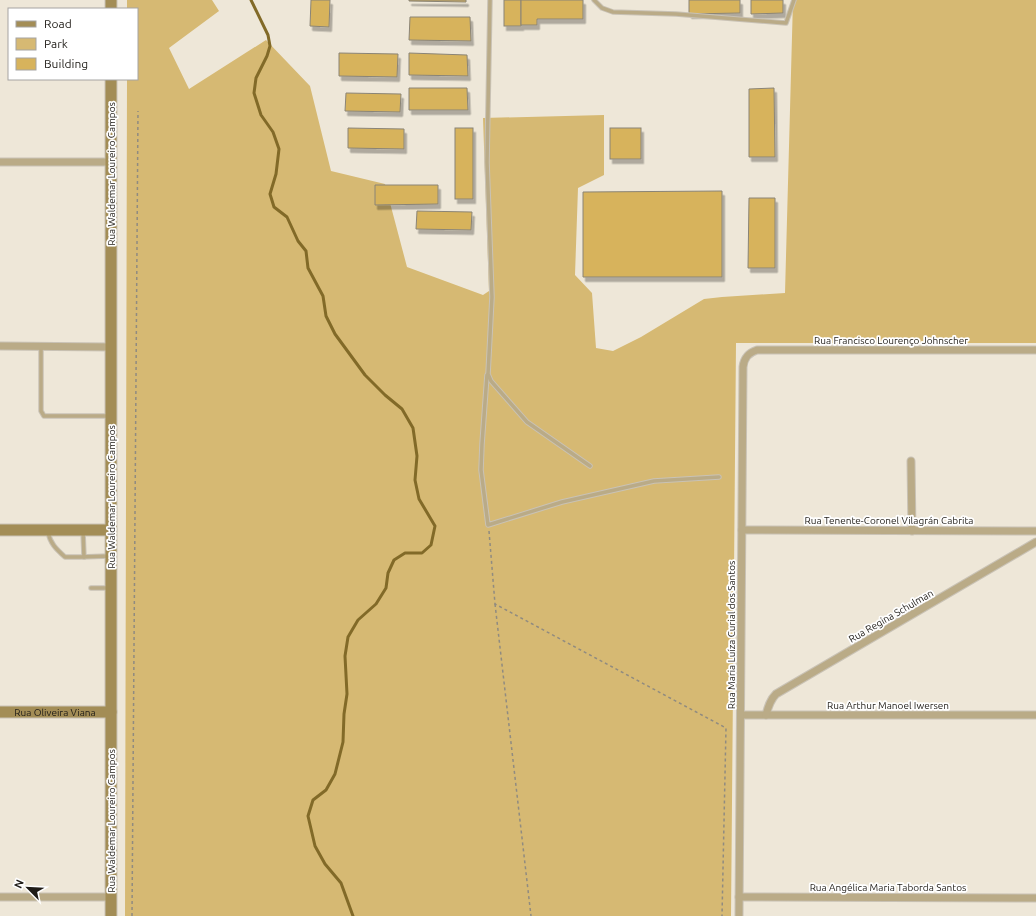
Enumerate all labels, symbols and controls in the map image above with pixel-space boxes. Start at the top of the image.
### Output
legend [8,8,138,80]
text: Road [44,17,72,30]
text: Park [44,37,68,50]
text: Building [44,57,88,70]
street label: Rua Waldemar Loureiro Campos [106,102,117,246]
street label: Rua Francisco Lourenço Johnscher [814,335,968,346]
street label: Rua Waldemar Loureiro Campos [106,425,117,569]
street label: Rua Tenente-Coronel Vilagrán Cabrita [805,515,973,526]
street label: Rua Maria Luíza Curial dos Santos [726,561,737,709]
street label: Rua Regina Schulman [847,587,935,645]
street label: Rua Arthur Manoel Iwersen [827,700,949,711]
street label: Rua Oliveira Viana [14,707,96,718]
street label: Rua Waldemar Loureiro Campos [106,749,117,893]
north arrow [8,868,48,908]
text: N [12,878,26,890]
street label: Rua Angélica Maria Taborda Santos [810,882,966,893]

